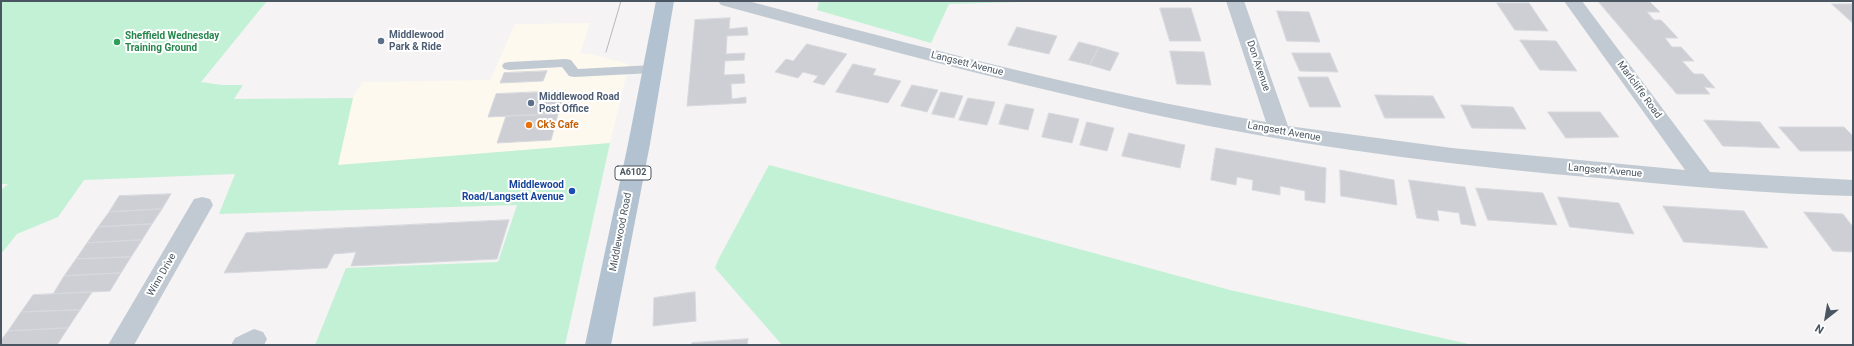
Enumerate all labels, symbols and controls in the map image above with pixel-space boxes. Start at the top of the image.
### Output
place label: Middlewood Park & Ride [389,29,444,52]
place label: Sheffield Wednesday Training Ground [125,30,219,54]
marker: Middlewood Park & Ride [376,36,386,46]
marker: Sheffield Wednesday Training Ground [112,37,122,47]
street label: Don Avenue [1244,39,1272,93]
street label: Langsett Avenue [930,49,1004,79]
street label: Marlcliffe Road [1614,59,1664,121]
place label: Middlewood Road Post Office [539,91,619,114]
marker: Middlewood Road Post Office [526,98,536,108]
place label: Ck’s Cafe [537,119,579,131]
marker: Ck’s Cafe [524,120,534,130]
street label: Langsett Avenue [1246,120,1322,144]
street label: Langsett Avenue [1568,162,1642,180]
road number: A6102 [615,166,651,180]
place label: Middlewood Road/Langsett Avenue [462,179,564,202]
marker: Middlewood Road/Langsett Avenue [567,186,577,196]
street label: Middlewood Road [607,192,635,272]
street label: Winn Drive [145,252,179,298]
north arrow [1806,298,1846,338]
text: N [1813,321,1826,336]

